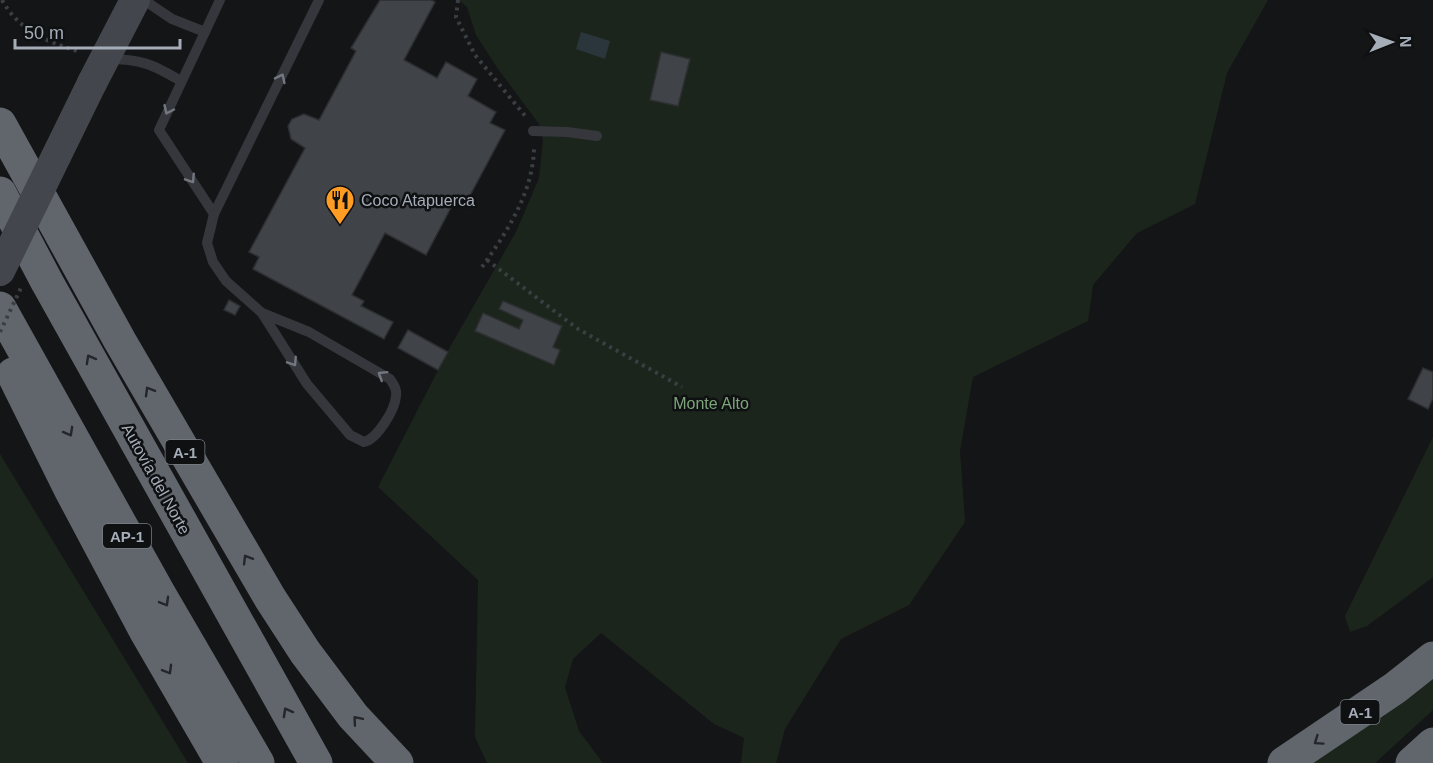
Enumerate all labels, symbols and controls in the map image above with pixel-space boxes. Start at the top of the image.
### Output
scale bar [15,12,180,50]
north arrow [1361,12,1421,72]
text: 50 m [24,23,64,43]
text: N [1397,36,1414,48]
one-way arrow [274,73,286,84]
one-way arrow [163,103,175,114]
one-way arrow [183,173,195,183]
restaurant icon: Coco Atapuerca [324,184,356,226]
place label: Coco Atapuerca [361,192,475,209]
one-way arrow [86,354,97,365]
one-way arrow [286,356,298,366]
one-way arrow [378,370,388,382]
one-way arrow [145,387,156,397]
park label: Monte Alto [673,395,749,412]
street label: Autovía del Norte [119,421,193,537]
one-way arrow [62,426,74,436]
road number: A-1 [166,440,204,464]
road number: AP-1 [103,524,151,548]
one-way arrow [243,555,254,565]
one-way arrow [157,596,169,607]
one-way arrow [160,664,172,674]
road number: A-1 [1340,700,1380,724]
one-way arrow [283,708,294,718]
one-way arrow [353,716,364,727]
one-way arrow [1313,734,1324,745]

